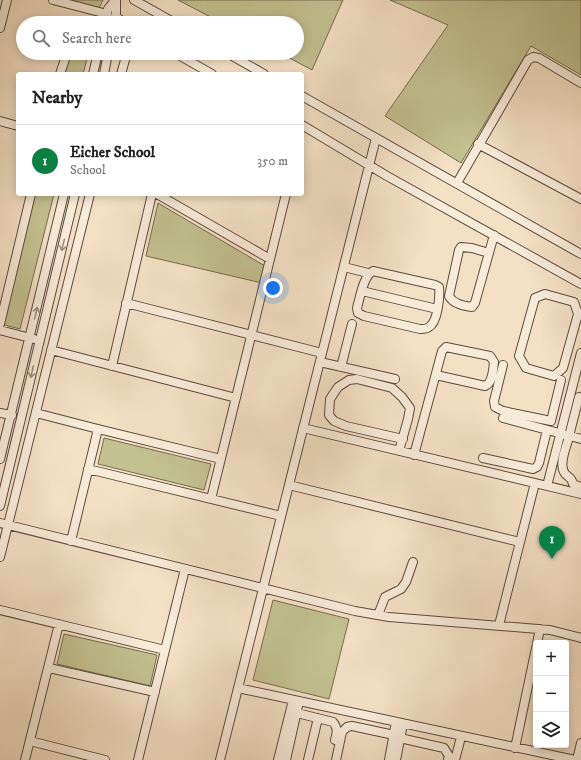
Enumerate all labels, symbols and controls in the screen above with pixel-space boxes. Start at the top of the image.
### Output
search box [16,16,304,60]
icon: search [30,27,52,49]
text: Search here [62,29,131,48]
text: Nearby [32,87,82,109]
text: Eicher School [70,143,155,162]
text: 1 [43,153,47,169]
text: 350 m [257,153,288,169]
text: School [70,162,106,178]
one-way arrow [58,239,66,252]
your location [263,278,283,298]
one-way arrow [32,307,40,320]
one-way arrow [28,365,35,378]
pin: 1 [539,526,565,559]
map controls [533,640,569,748]
button: + [533,640,569,676]
button: − [533,676,569,712]
button: layers [533,712,569,748]

